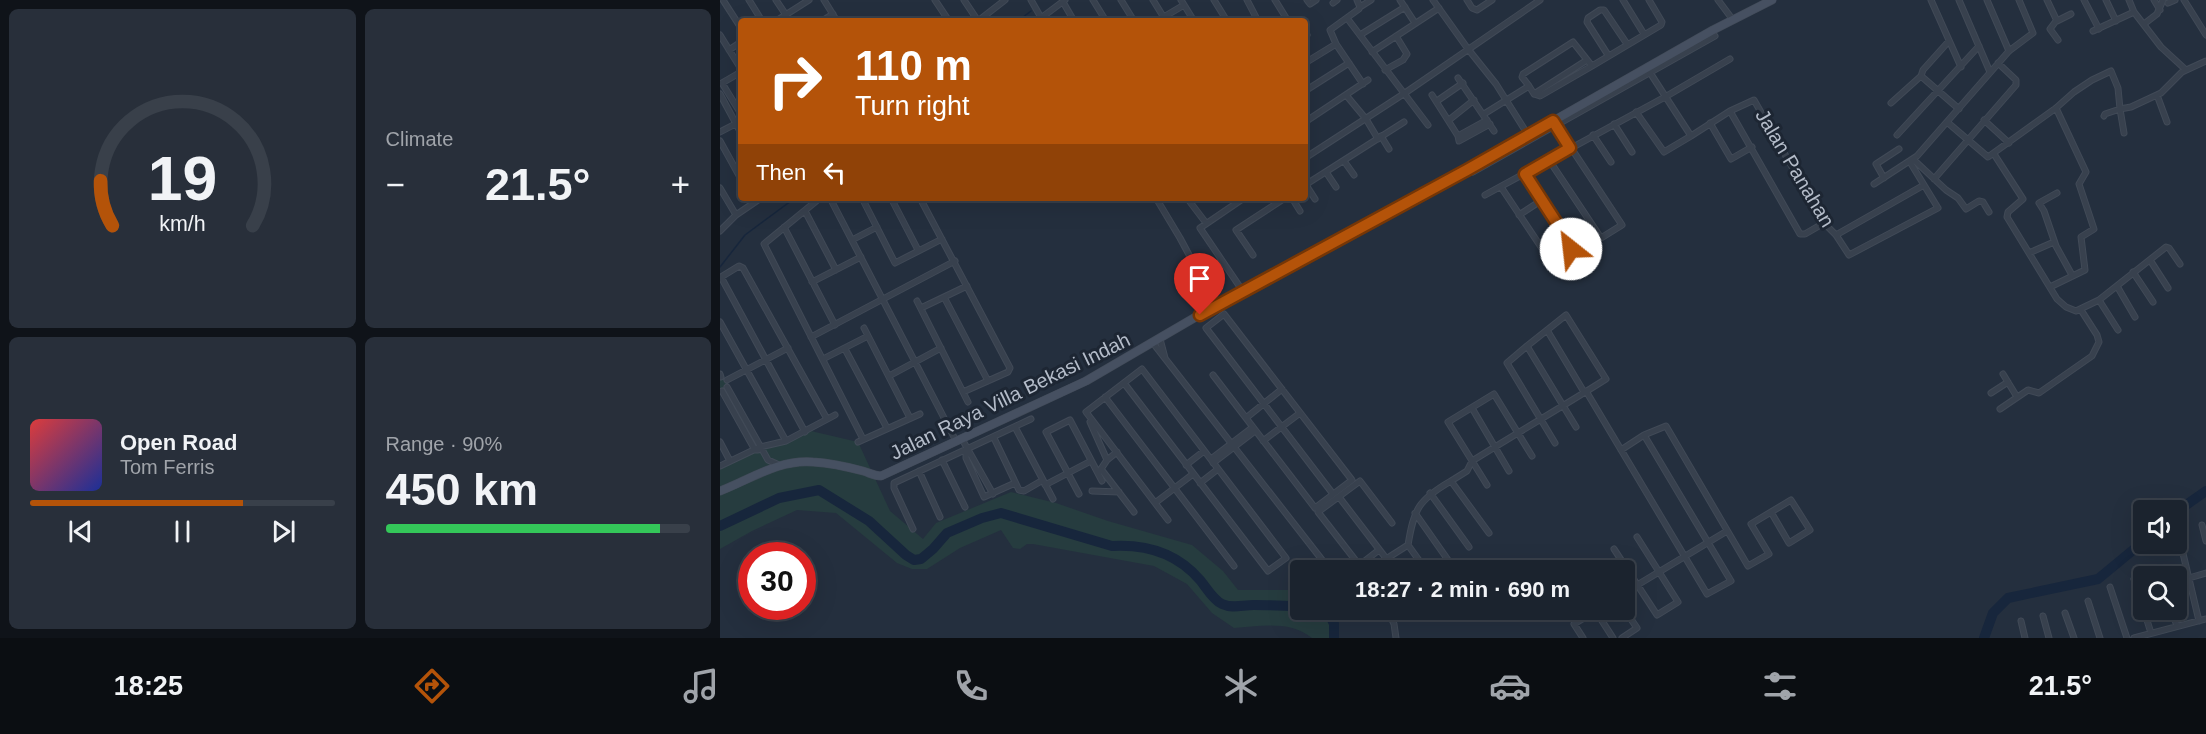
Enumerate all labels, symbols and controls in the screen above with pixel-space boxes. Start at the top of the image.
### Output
icon: right [756,42,834,120]
text: 110 m [855,42,972,89]
text: Turn right [855,91,970,121]
street label: Jalan Panahan [1751,105,1839,231]
text: Climate [386,128,453,150]
text: 19 [148,144,217,213]
icon: left [818,156,851,189]
text: 21.5° [485,159,591,210]
text: Then [756,160,806,185]
text: − [386,166,405,203]
text: + [671,166,690,203]
text: km/h [159,212,205,236]
position arrow [1539,217,1603,281]
pin [1174,253,1225,315]
icon: arrive [1183,262,1216,295]
street label: Jalan Raya Villa Bekasi Indah [886,328,1134,464]
text: Open Road [120,430,237,455]
text: Range · 90% [386,433,502,455]
text: Tom Ferris [120,456,214,478]
text: 450 km [386,464,538,515]
map controls [2133,500,2187,620]
button: sound [2133,500,2187,554]
icon: previous [64,515,97,548]
icon: pause [166,515,199,548]
icon: next [267,515,300,548]
speed limit sign: 30 [738,542,816,620]
button: search [2133,566,2187,620]
text: 18:27 · 2 min · 690 m [1355,577,1570,602]
icon: directions [411,665,453,707]
icon: music [680,665,722,707]
icon: phone [950,665,992,707]
icon: climate [1220,665,1262,707]
icon: car [1489,665,1531,707]
icon: filters [1759,665,1801,707]
text: 18:25 [114,671,183,701]
text: 21.5° [2029,671,2092,701]

